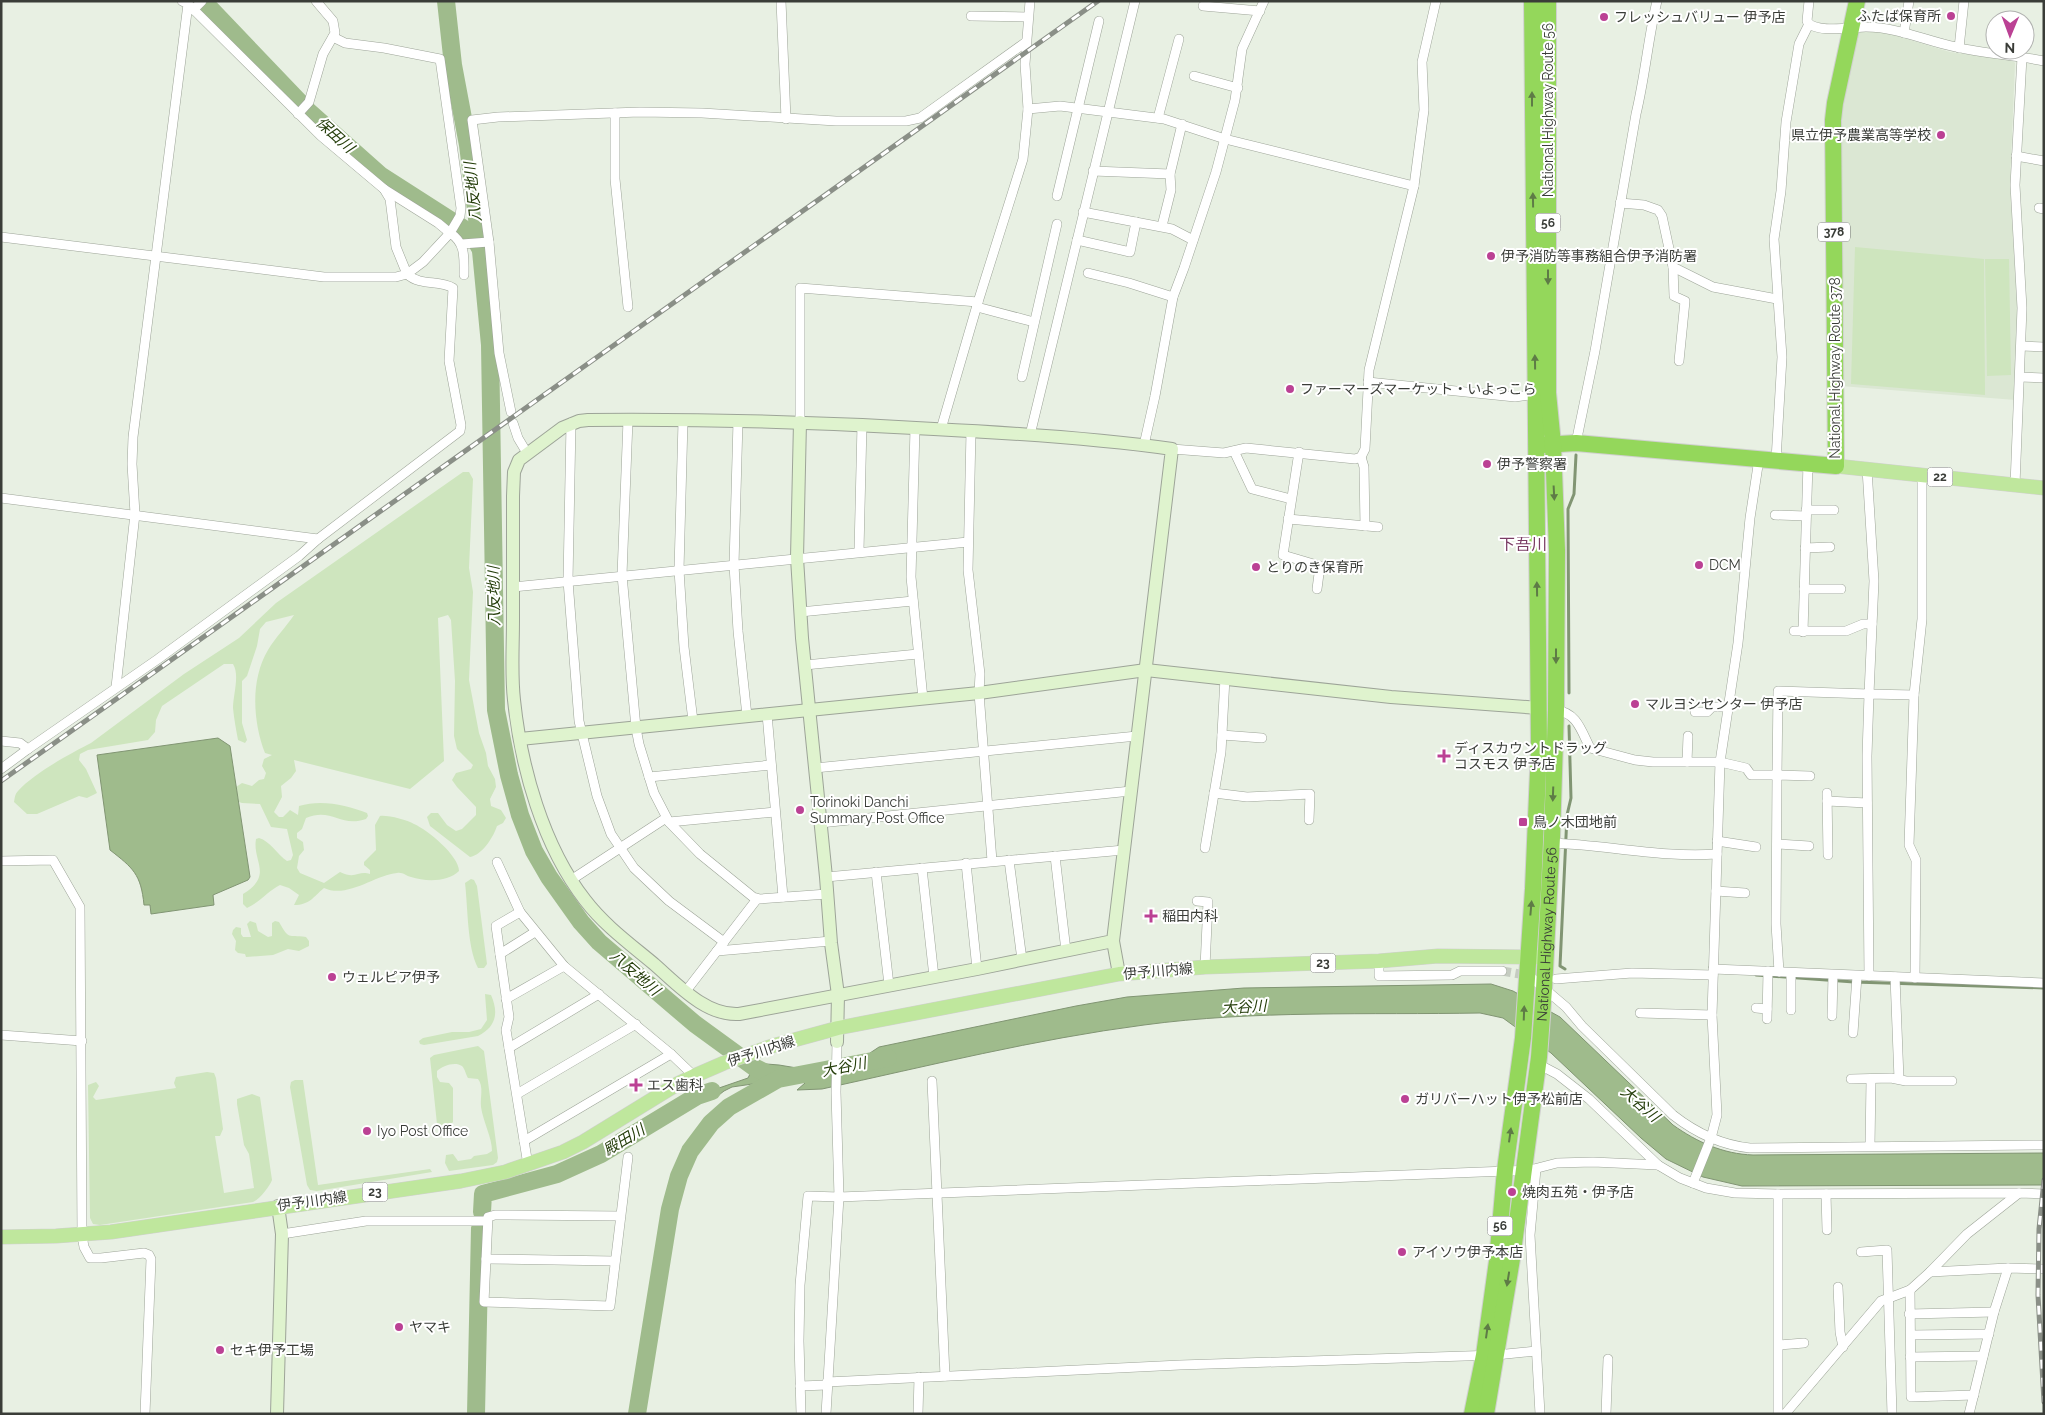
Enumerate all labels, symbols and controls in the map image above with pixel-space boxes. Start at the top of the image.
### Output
place label: ふたば保育所 [1857,8,1941,24]
place label: フレッシュバリュー 伊予店 [1614,9,1786,25]
marker: ふたば保育所 [1945,10,1957,22]
north arrow [1985,10,2035,60]
marker: フレッシュバリュー 伊予店 [1598,11,1610,23]
street label: National Highway Route 56 [1540,23,1556,197]
text: N [2004,40,2015,56]
one-way arrow [1528,91,1536,107]
water label: 保田川 [312,113,359,158]
place label: 県立伊予農業高等学校 [1791,127,1931,143]
marker: 県立伊予農業高等学校 [1935,129,1947,141]
water label: 八反地川 [461,159,485,223]
one-way arrow [1529,191,1537,207]
road number: 56 [1536,214,1560,232]
road number: 378 [1818,222,1850,242]
place label: 伊予消防等事務組合伊予消防署 [1501,248,1697,264]
marker: 伊予消防等事務組合伊予消防署 [1485,250,1497,262]
one-way arrow [1544,270,1552,286]
street label: National Highway Route 378 [1827,277,1843,459]
one-way arrow [1531,354,1539,370]
place label: ファーマーズマーケット・いよっこら [1300,381,1537,397]
marker: ファーマーズマーケット・いよっこら [1284,383,1296,395]
place label: 伊予警察署 [1497,456,1567,472]
marker: 伊予警察署 [1481,458,1493,470]
road number: 22 [1928,468,1952,487]
one-way arrow [1550,485,1558,501]
district label: 下吾川 [1499,535,1547,554]
place label: DCM [1709,557,1741,573]
place label: とりのき保育所 [1266,559,1364,575]
marker: DCM [1693,559,1705,571]
marker: とりのき保育所 [1250,561,1262,573]
water label: 八反地川 [484,564,504,626]
one-way arrow [1533,581,1541,597]
one-way arrow [1552,648,1560,664]
place label: マルヨシセンター 伊予店 [1645,696,1803,712]
marker: マルヨシセンター 伊予店 [1629,698,1641,710]
place label: ディスカウントドラッグ コスモス 伊予店 [1454,740,1607,772]
marker: ディスカウントドラッグ コスモス 伊予店 [1438,750,1450,762]
one-way arrow [1549,786,1557,802]
place label: Torinoki Danchi Summary Post Office [810,794,944,826]
marker: Torinoki Danchi Summary Post Office [794,804,806,816]
place label: 鳥ノ木団地前 [1533,814,1617,830]
marker: 鳥ノ木団地前 [1517,816,1529,828]
street label: National Highway Route 56 [1534,847,1559,1022]
one-way arrow [1527,900,1535,916]
place label: 稲田内科 [1162,908,1218,924]
marker: 稲田内科 [1144,909,1158,923]
water label: 八反地川 [606,947,665,1001]
road number: 23 [1310,954,1336,972]
street label: 伊予川内線 [1122,960,1194,982]
place label: ウェルピア伊予 [342,969,440,985]
marker: ウェルピア伊予 [326,971,338,983]
water label: 大谷川 [1221,997,1269,1017]
one-way arrow [1520,1004,1528,1020]
street label: 伊予川内線 [725,1033,797,1069]
water label: 大谷川 [820,1053,870,1080]
place label: エス歯科 [647,1077,703,1093]
marker: エス歯科 [629,1078,643,1092]
water label: 大谷川 [1617,1082,1664,1127]
place label: ガリバーハット伊予松前店 [1415,1091,1583,1107]
marker: ガリバーハット伊予松前店 [1399,1093,1411,1105]
water label: 殿田川 [600,1120,650,1159]
place label: Iyo Post Office [377,1123,468,1139]
marker: Iyo Post Office [361,1125,373,1137]
one-way arrow [1506,1127,1514,1143]
road number: 23 [362,1182,388,1202]
place label: 焼肉五苑・伊予店 [1522,1184,1634,1200]
marker: 焼肉五苑・伊予店 [1506,1186,1518,1198]
street label: 伊予川内線 [276,1188,348,1214]
road number: 56 [1488,1216,1512,1236]
place label: アイソウ伊予本店 [1412,1244,1523,1260]
marker: アイソウ伊予本店 [1396,1246,1408,1258]
one-way arrow [1504,1271,1512,1287]
place label: ヤマキ [409,1319,451,1335]
marker: ヤマキ [393,1321,405,1333]
one-way arrow [1483,1323,1491,1339]
place label: セキ伊予工場 [230,1342,314,1358]
marker: セキ伊予工場 [214,1344,226,1356]

